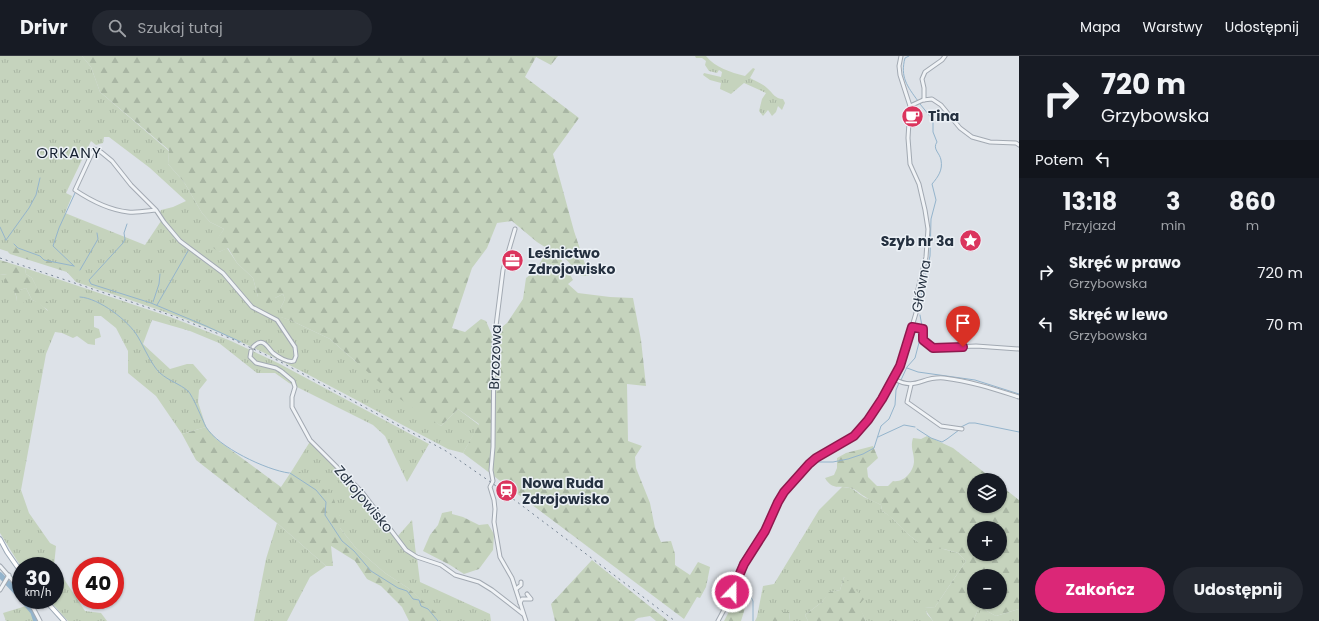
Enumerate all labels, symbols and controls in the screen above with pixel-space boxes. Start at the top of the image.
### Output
search box [92,10,372,46]
text: Drivr [20,14,68,41]
icon: search [106,17,128,39]
text: Szukaj tutaj [138,17,223,38]
text: Mapa [1080,17,1121,37]
text: Warstwy [1143,17,1203,37]
text: Udostępnij [1225,17,1299,37]
text: 720 m [1101,65,1186,104]
icon: right [1035,72,1087,124]
cafe icon: Tina [900,103,926,129]
text: Grzybowska [1101,103,1209,128]
place label: Tina [928,106,959,126]
district label: ORKANY [36,142,102,163]
icon: left [1092,148,1114,170]
text: Potem [1035,149,1084,170]
text: 13:18 [1062,185,1117,218]
text: 3 [1166,185,1180,218]
text: 860 [1229,185,1276,218]
text: Przyjazd [1064,216,1116,235]
text: min [1161,216,1186,235]
text: m [1246,216,1259,235]
place icon: Szyb nr 3a [957,228,983,254]
place label: Szyb nr 3a [881,231,954,251]
place label: Leśnictwo Zdrojowisko [528,243,616,279]
office icon: Leśnictwo Zdrojowisko [499,248,525,274]
text: Skręć w prawo [1069,252,1181,273]
street label: Główna [907,258,935,314]
icon: right [1035,261,1057,283]
text: 720 m [1257,262,1303,283]
text: Grzybowska [1069,274,1147,293]
text: Skręć w lewo [1069,304,1168,325]
pin [946,306,980,347]
icon: arrive [952,312,974,334]
icon: left [1035,313,1057,335]
text: 70 m [1266,314,1303,335]
street label: Brzozowa [484,324,506,390]
text: Grzybowska [1069,326,1147,345]
street label: Zdrojowisko [330,461,398,537]
place label: Nowa Ruda Zdrojowisko [522,473,610,509]
map controls [967,473,1007,609]
button: layers [967,473,1007,513]
station icon: Nowa Ruda Zdrojowisko [493,478,519,504]
button: + [967,521,1007,561]
speed limit sign: 40 [72,557,124,609]
text: 30 [25,564,51,592]
button: Zakończ [1035,567,1165,613]
button: Udostępnij [1173,567,1303,613]
button: − [967,569,1007,609]
position arrow [711,571,753,613]
text: km/h [25,585,51,600]

